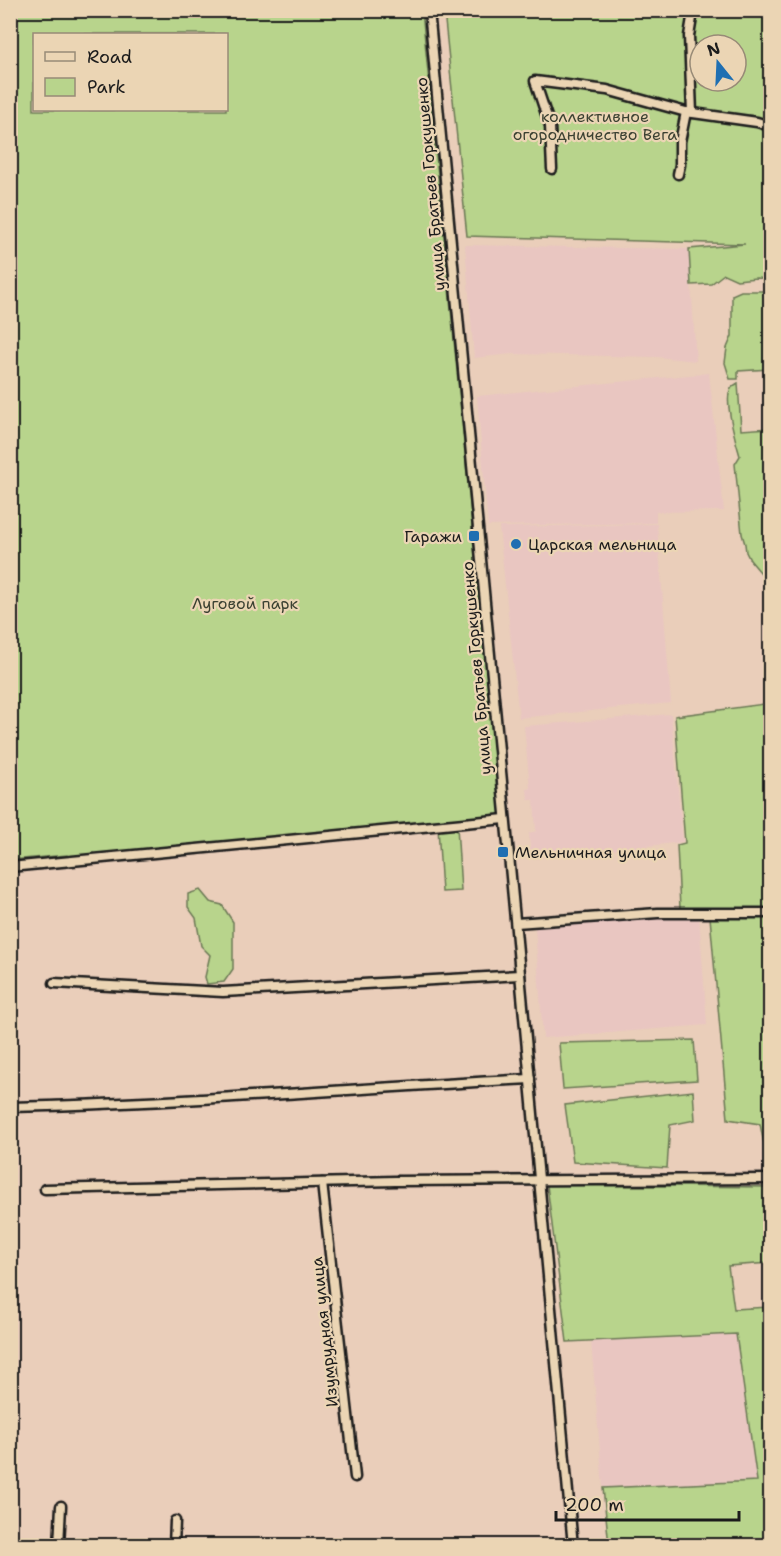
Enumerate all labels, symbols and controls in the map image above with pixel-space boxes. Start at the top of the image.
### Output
legend [33,33,228,111]
north arrow [688,33,748,93]
text: N [704,37,723,61]
text: Road [87,45,132,69]
text: Park [87,75,126,99]
street label: улица Братьев Горкушенко [411,76,450,292]
park label: коллективное огородничество Вега [513,106,677,145]
place label: Гаражи [404,526,462,547]
marker: Гаражи [467,529,481,543]
place label: Царская мельница [528,534,677,555]
marker: Царская мельница [509,537,523,551]
street label: улица Братьев Горкушенко [457,560,496,776]
park label: Луговой парк [192,593,299,614]
place label: Мельничная улица [515,842,666,863]
marker: Мельничная улица [496,845,510,859]
street label: Изумрудная улица [306,1256,343,1408]
scale bar [556,1484,739,1522]
text: 200 m [565,1493,624,1517]

